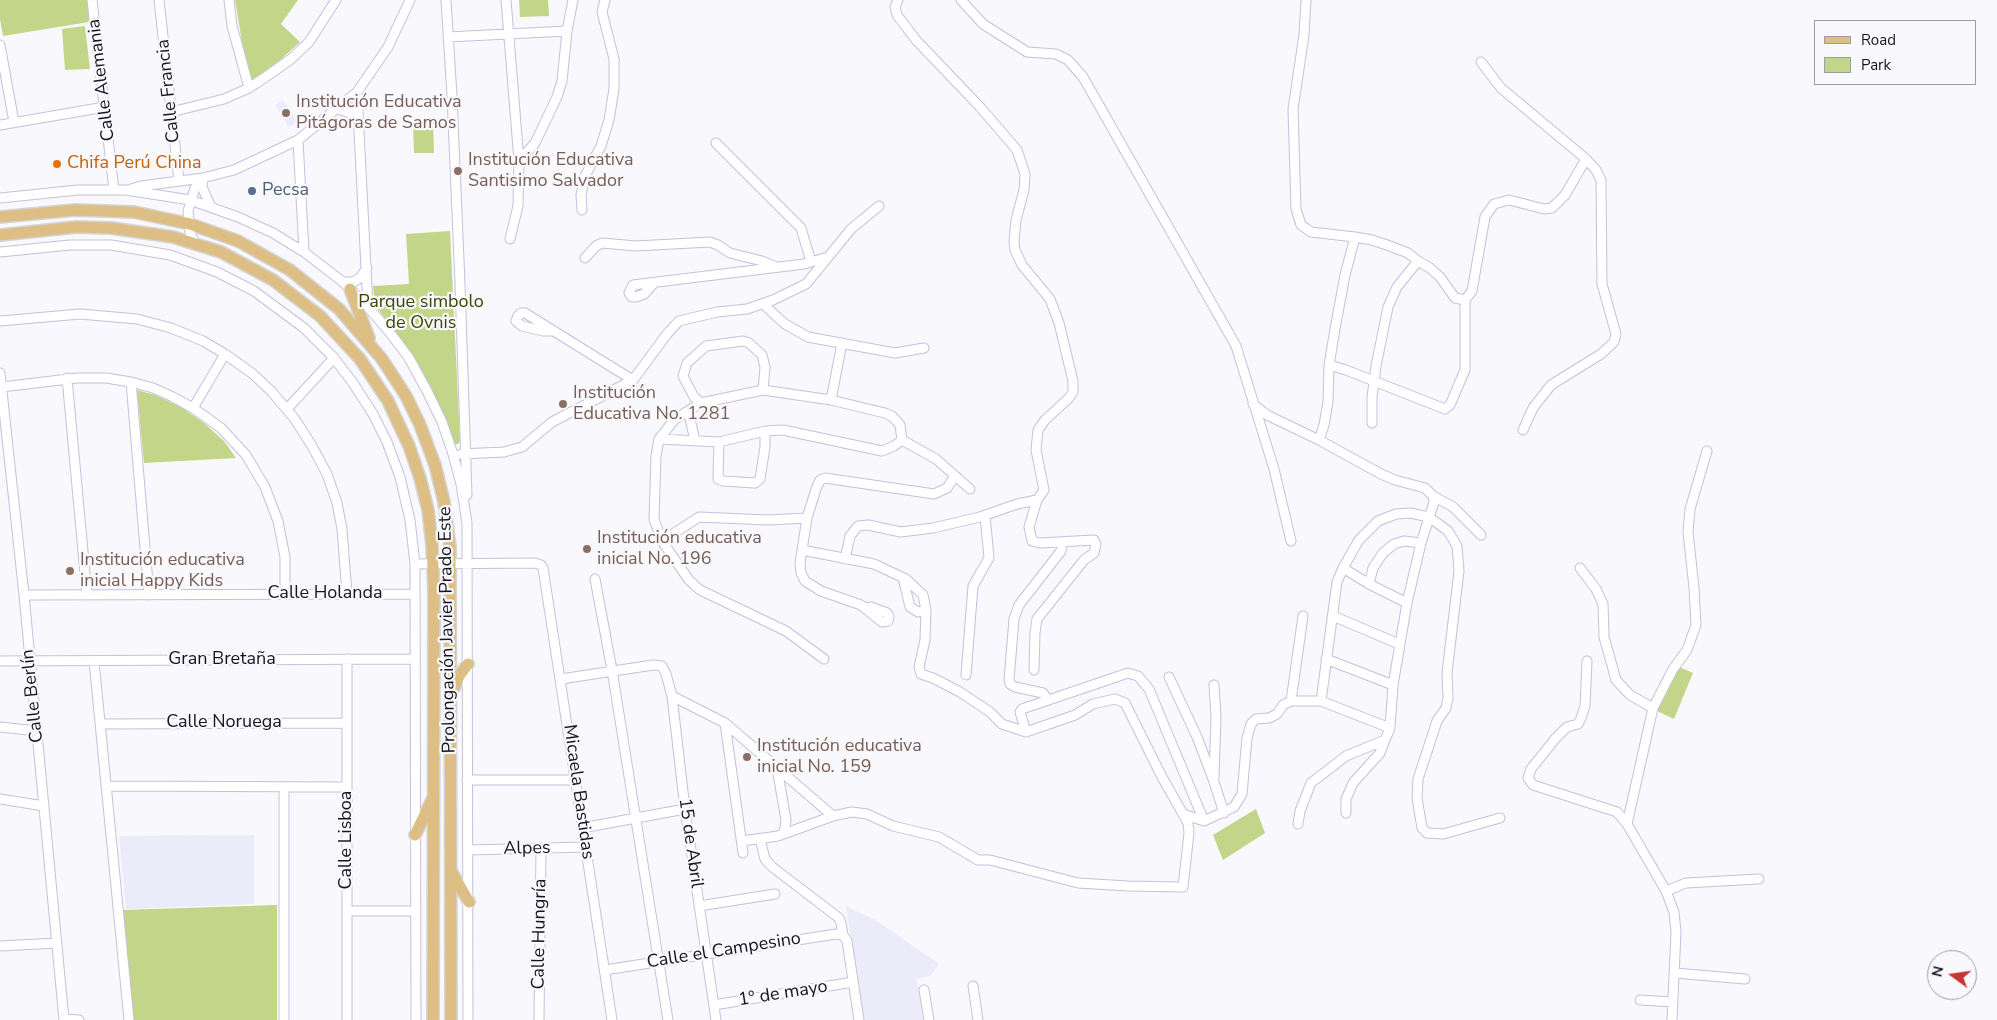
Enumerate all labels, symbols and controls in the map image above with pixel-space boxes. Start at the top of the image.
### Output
street label: Calle Alemania [84,18,120,142]
legend [1814,20,1977,85]
text: Road [1861,30,1896,50]
street label: Calle Francia [153,38,185,144]
text: Park [1861,55,1891,75]
place label: Institución Educativa Pitágoras de Samos [296,92,462,134]
marker: Institución Educativa Pitágoras de Samos [280,107,292,119]
place label: Institución Educativa Santisimo Salvador [468,150,634,192]
place label: Chifa Perú China [67,153,202,175]
marker: Chifa Perú China [51,158,63,170]
marker: Institución Educativa Santisimo Salvador [452,165,464,177]
place label: Pecsa [262,180,309,202]
marker: Pecsa [246,185,258,197]
park label: Parque simbolo de Ovnis [358,292,484,334]
place label: Institución Educativa No. 1281 [573,383,730,426]
marker: Institución Educativa No. 1281 [557,398,569,410]
street label: Prolongación Javier Prado Este [435,506,461,754]
place label: Institución educativa inicial No. 196 [597,528,762,570]
marker: Institución educativa inicial No. 196 [581,543,593,555]
place label: Institución educativa inicial Happy Kids [80,550,245,592]
marker: Institución educativa inicial Happy Kids [64,565,76,577]
street label: Calle Holanda [268,583,382,605]
street label: Calle Berlín [17,648,49,744]
street label: Gran Bretaña [168,649,276,671]
street label: Calle Noruega [166,712,282,734]
street label: Micaela Bastidas [558,723,598,861]
place label: Institución educativa inicial No. 159 [757,736,922,779]
marker: Institución educativa inicial No. 159 [741,751,753,763]
street label: Calle Lisboa [336,791,358,889]
street label: 15 de Abril [673,797,707,889]
street label: Alpes [503,838,551,860]
street label: Calle Hungría [528,878,552,990]
street label: Calle el Campesino [645,928,803,974]
north arrow [1927,950,1977,1000]
text: N [1927,964,1948,979]
street label: 1º de mayo [737,976,829,1012]

